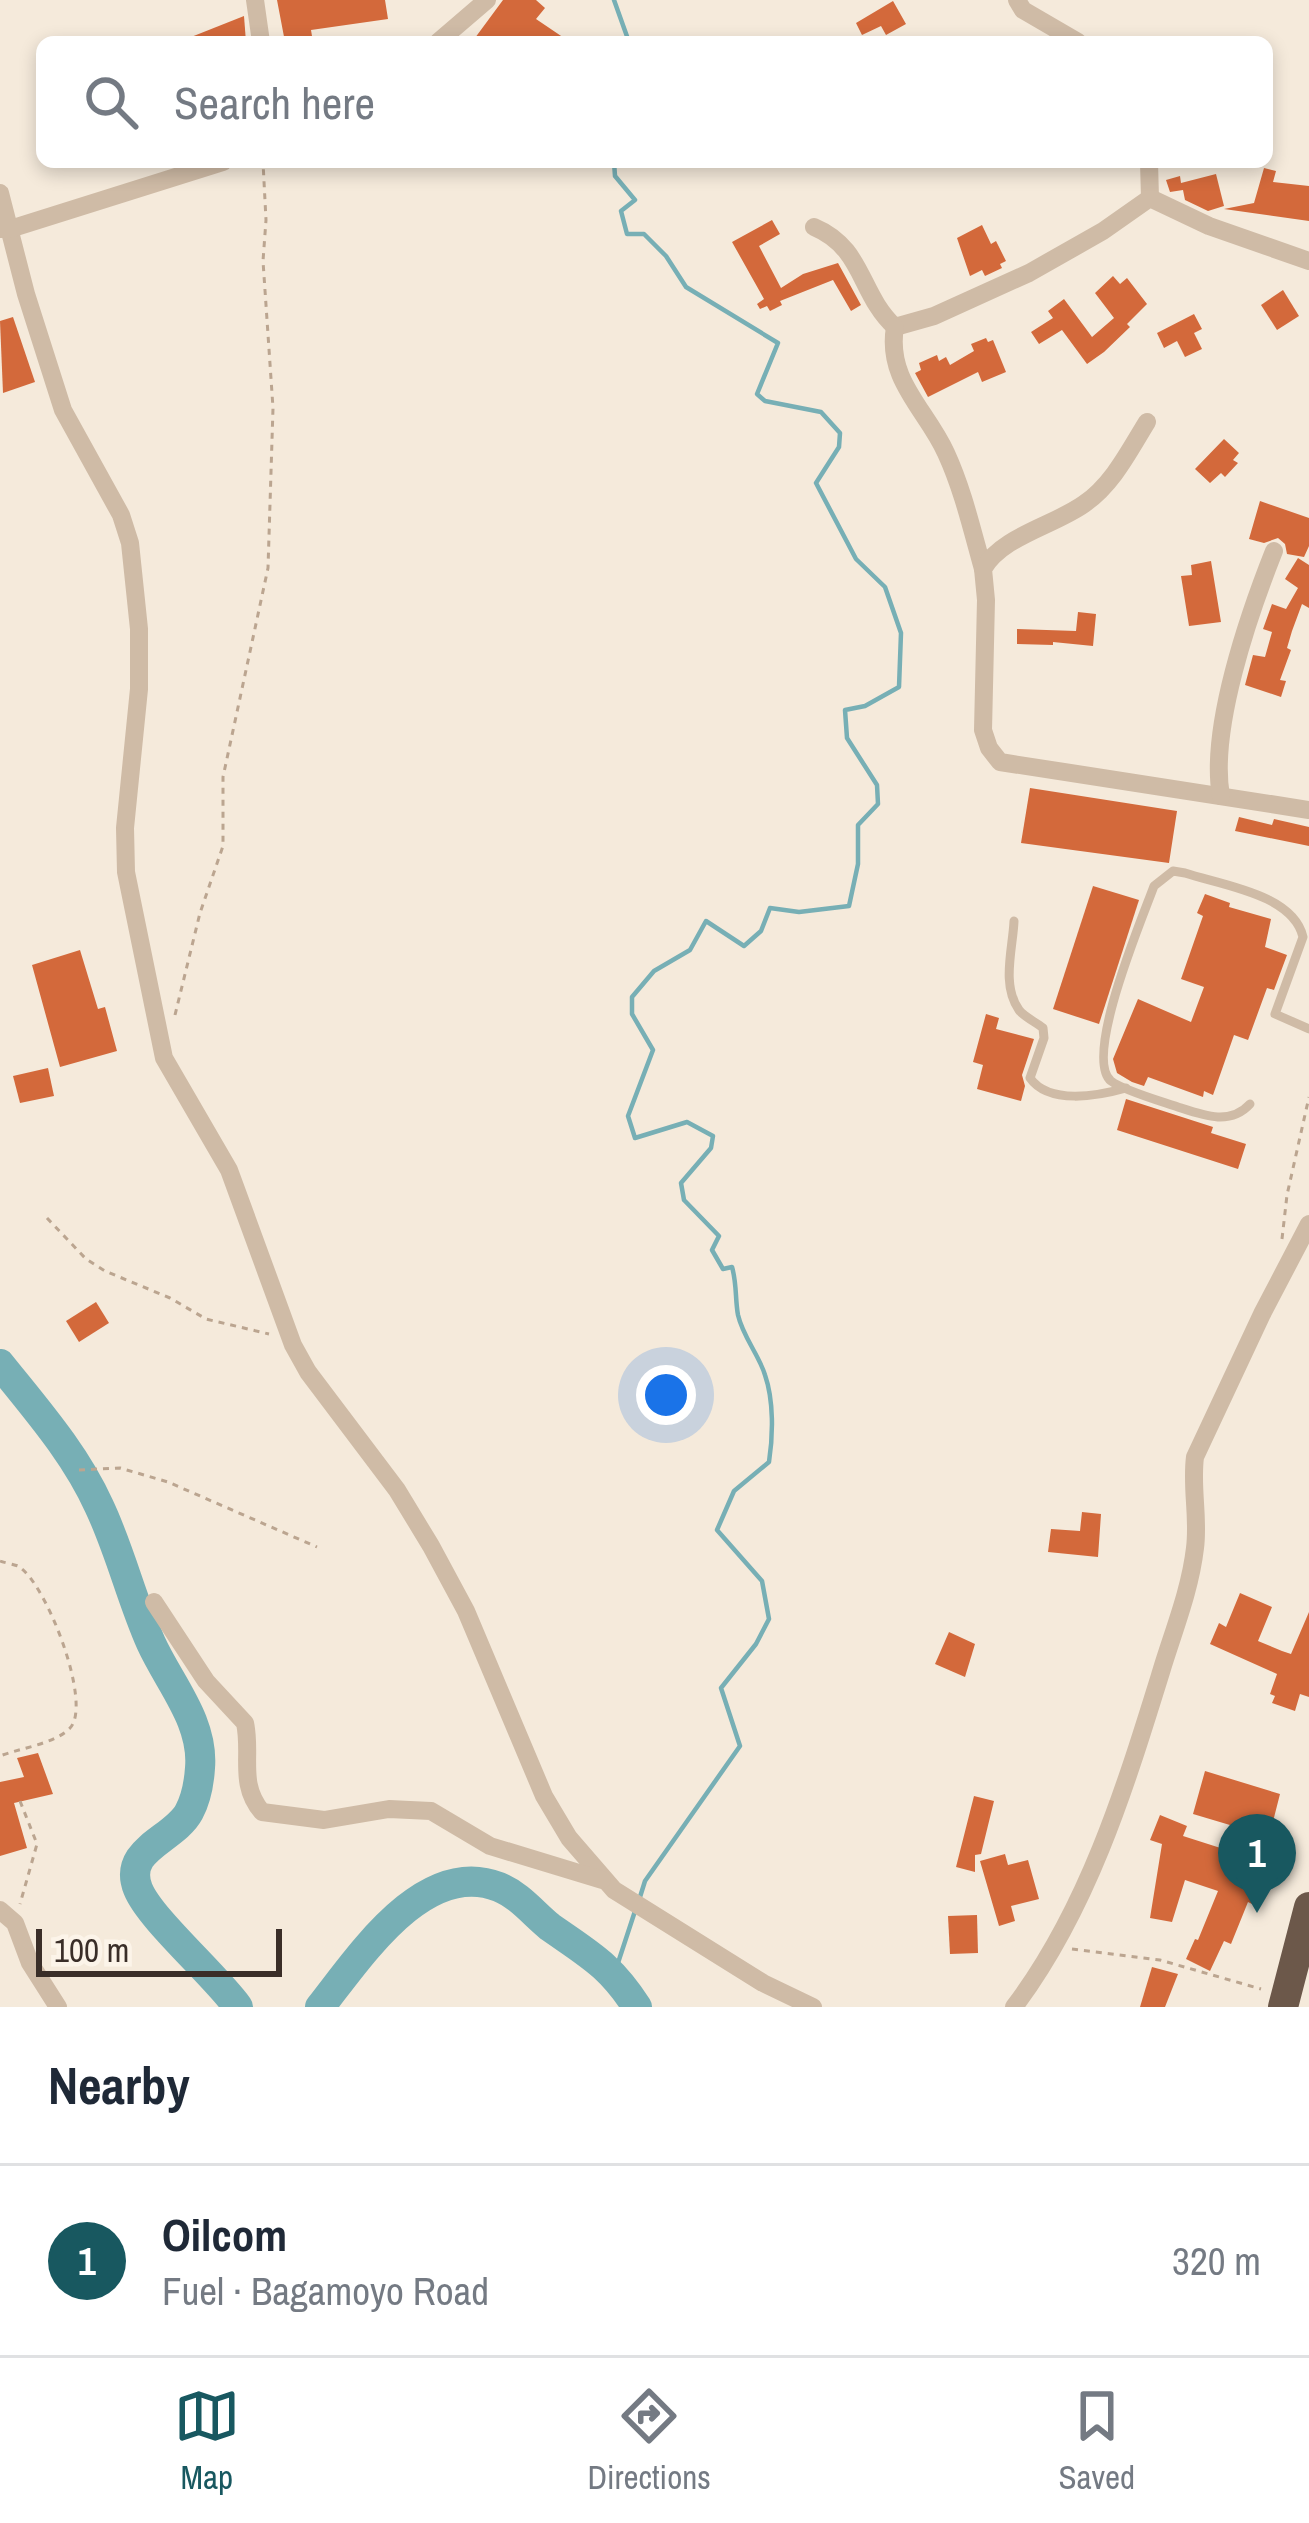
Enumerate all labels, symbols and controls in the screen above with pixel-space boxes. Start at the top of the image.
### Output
search box [36,36,1273,168]
icon: search [78,69,144,135]
text: Search here [174,72,375,133]
your location [636,1365,696,1425]
pin: 1 [1218,1814,1296,1913]
scale bar [36,1923,282,1976]
text: 100 m [54,1928,129,1972]
text: Nearby [48,2051,190,2120]
text: Oilcom [162,2204,287,2265]
text: 1 [78,2235,96,2287]
text: 320 m [1172,2235,1261,2287]
text: Fuel · Bagamoyo Road [162,2265,489,2317]
tab: Map [174,2383,240,2499]
tab: Directions [587,2383,711,2499]
tab: Saved [1058,2383,1135,2499]

